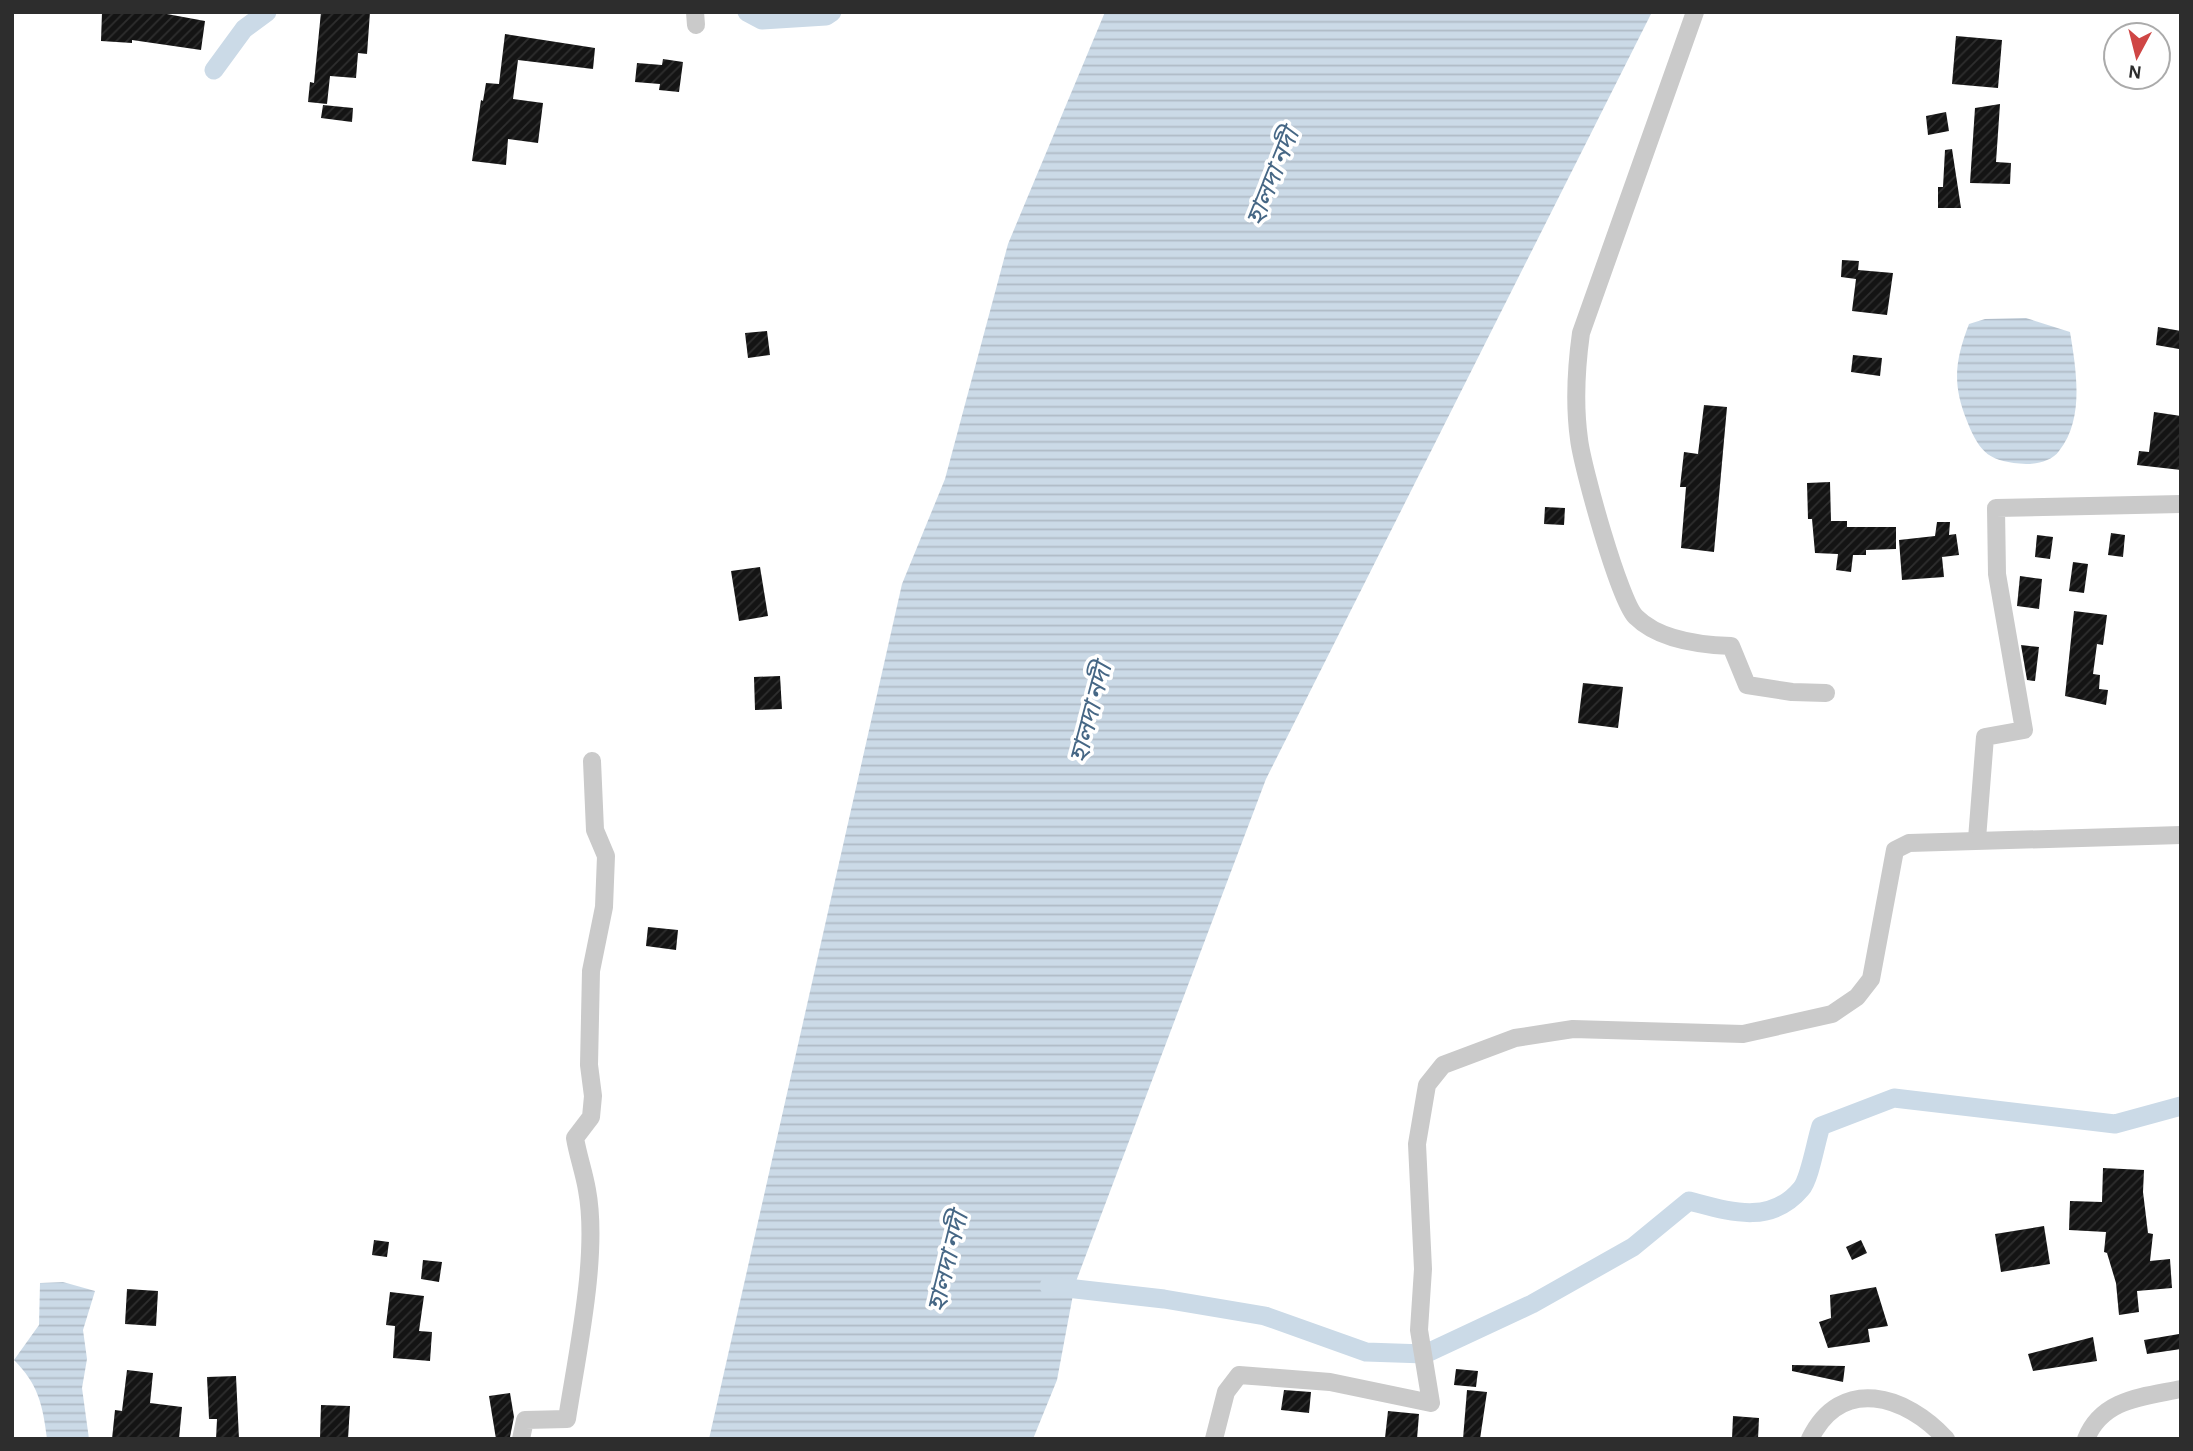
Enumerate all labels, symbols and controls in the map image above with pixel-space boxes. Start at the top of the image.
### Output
north arrow [2102,21,2172,91]
text: N [2127,61,2143,82]
water label: হালদা নদী [1239,119,1306,229]
water label: হালদা নদী [1062,655,1118,766]
water label: হালদা নদী [920,1204,974,1315]

